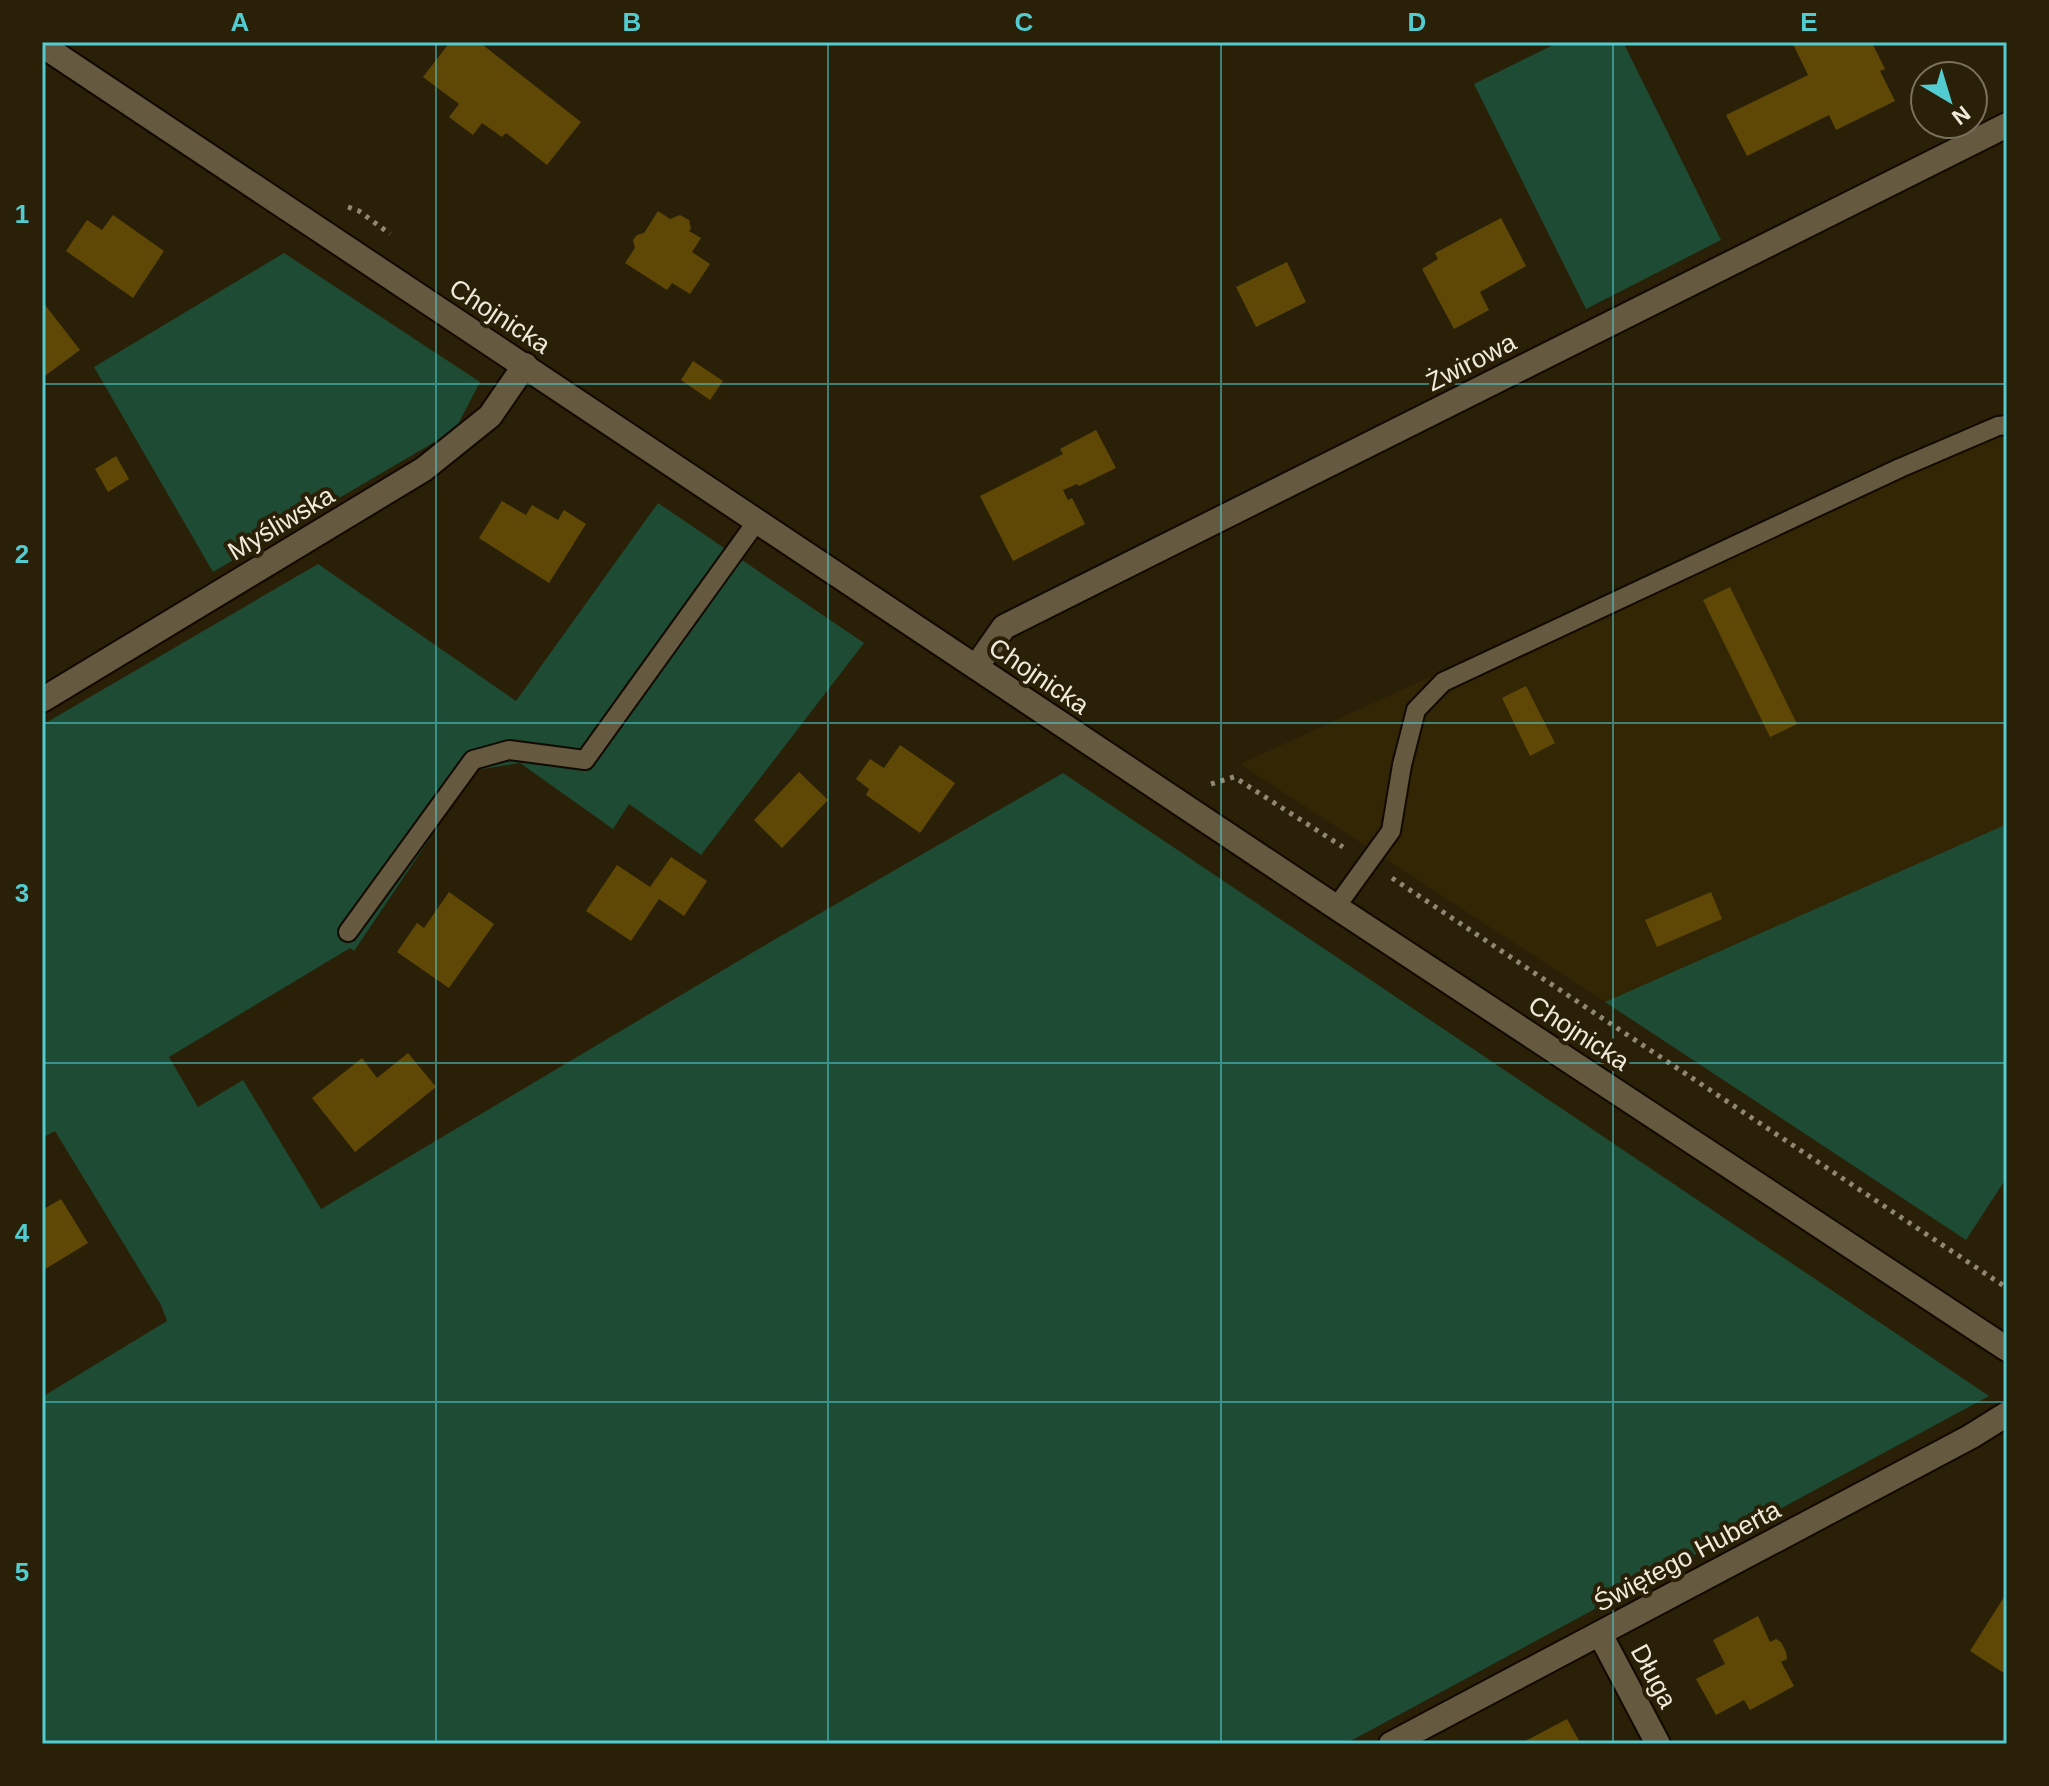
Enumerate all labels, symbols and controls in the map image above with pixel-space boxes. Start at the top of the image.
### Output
text: A [231,7,250,37]
text: B [623,7,641,37]
text: C [1015,7,1034,37]
text: D [1408,7,1426,37]
text: E [1800,7,1818,37]
north arrow [1909,60,1989,140]
text: N [1947,101,1975,130]
text: 1 [15,199,29,229]
street label: Chojnicka [444,272,556,360]
street label: Żwirowa [1421,326,1521,397]
street label: Myśliwska [223,479,340,566]
text: 2 [15,539,29,569]
street label: Chojnicka [983,632,1095,721]
text: 3 [15,878,29,908]
street label: Chojnicka [1523,989,1635,1077]
text: 4 [15,1218,30,1248]
street label: Świętego Huberta [1589,1494,1786,1618]
text: 5 [15,1557,29,1587]
street label: Długa [1625,1639,1683,1714]

